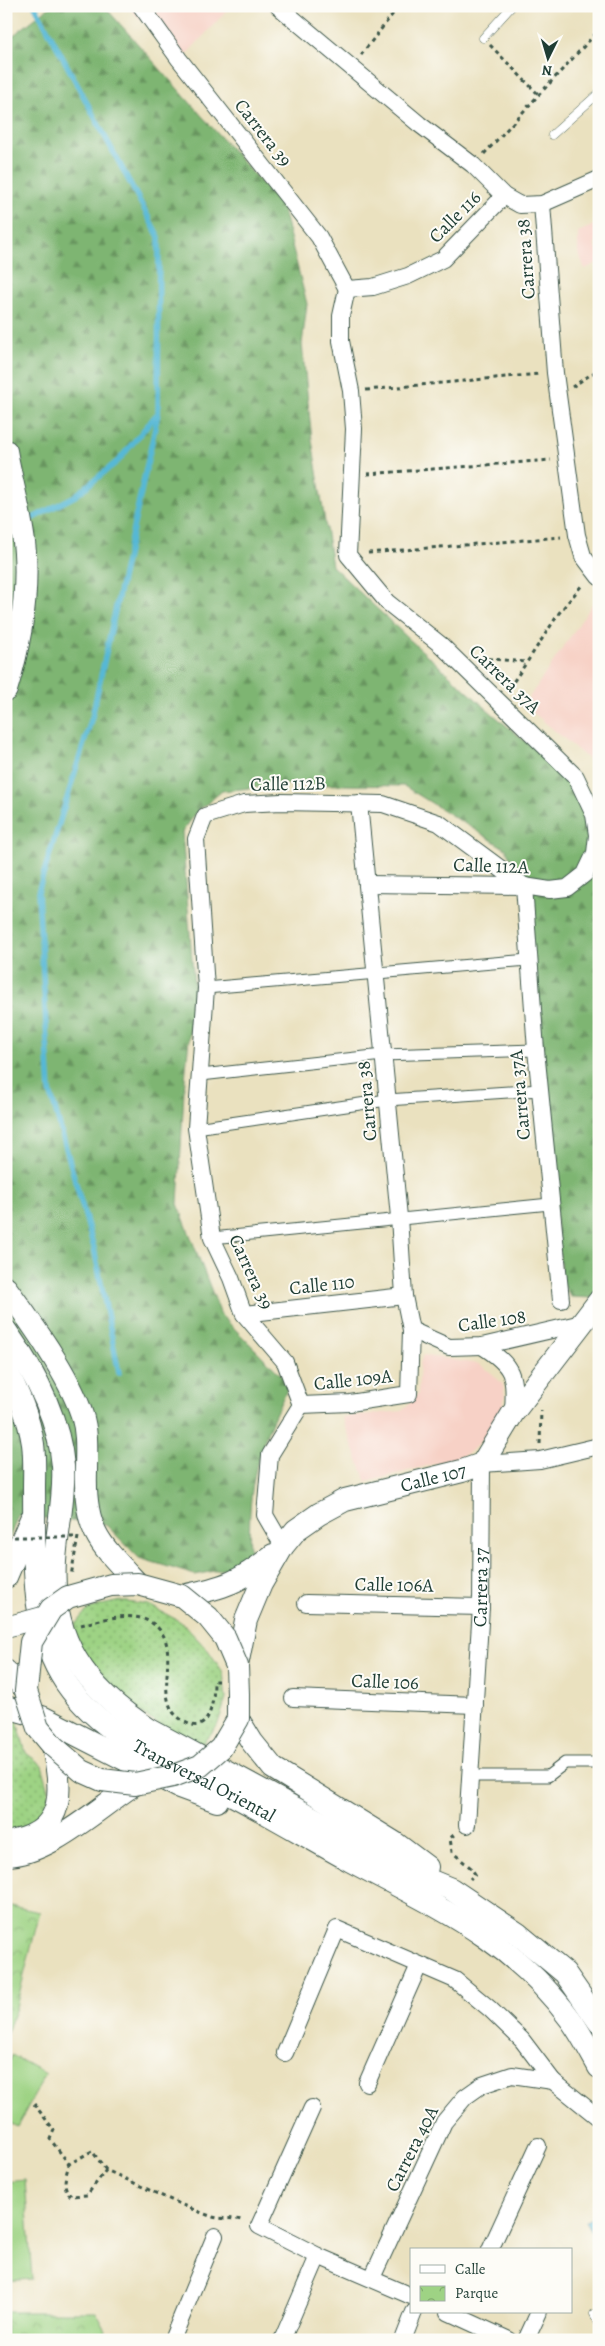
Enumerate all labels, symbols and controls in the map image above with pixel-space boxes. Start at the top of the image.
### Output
north arrow [522,32,572,82]
text: N [541,61,553,80]
street label: Carrera 39 [228,94,298,172]
street label: Calle 116 [423,185,487,249]
street label: Carrera 38 [510,218,542,300]
street label: Carrera 37A [463,638,547,720]
street label: Calle 112B [250,770,326,798]
street label: Calle 112A [453,852,530,880]
street label: Carrera 37A [503,1048,537,1141]
street label: Carrera 38 [351,1060,383,1142]
street label: Carrera 39 [222,1230,280,1314]
street label: Calle 110 [288,1269,356,1301]
street label: Calle 108 [456,1303,528,1339]
street label: Calle 109A [313,1363,394,1397]
street label: Calle 107 [398,1457,469,1499]
street label: Carrera 37 [467,1548,494,1628]
street label: Calle 106A [354,1571,435,1599]
street label: Calle 106 [351,1668,420,1696]
street label: Transversal Oriental [128,1733,280,1829]
street label: Carrera 40A [379,2101,445,2196]
legend [410,2248,572,2314]
text: Calle [455,2259,486,2279]
text: Parque [455,2283,498,2303]

